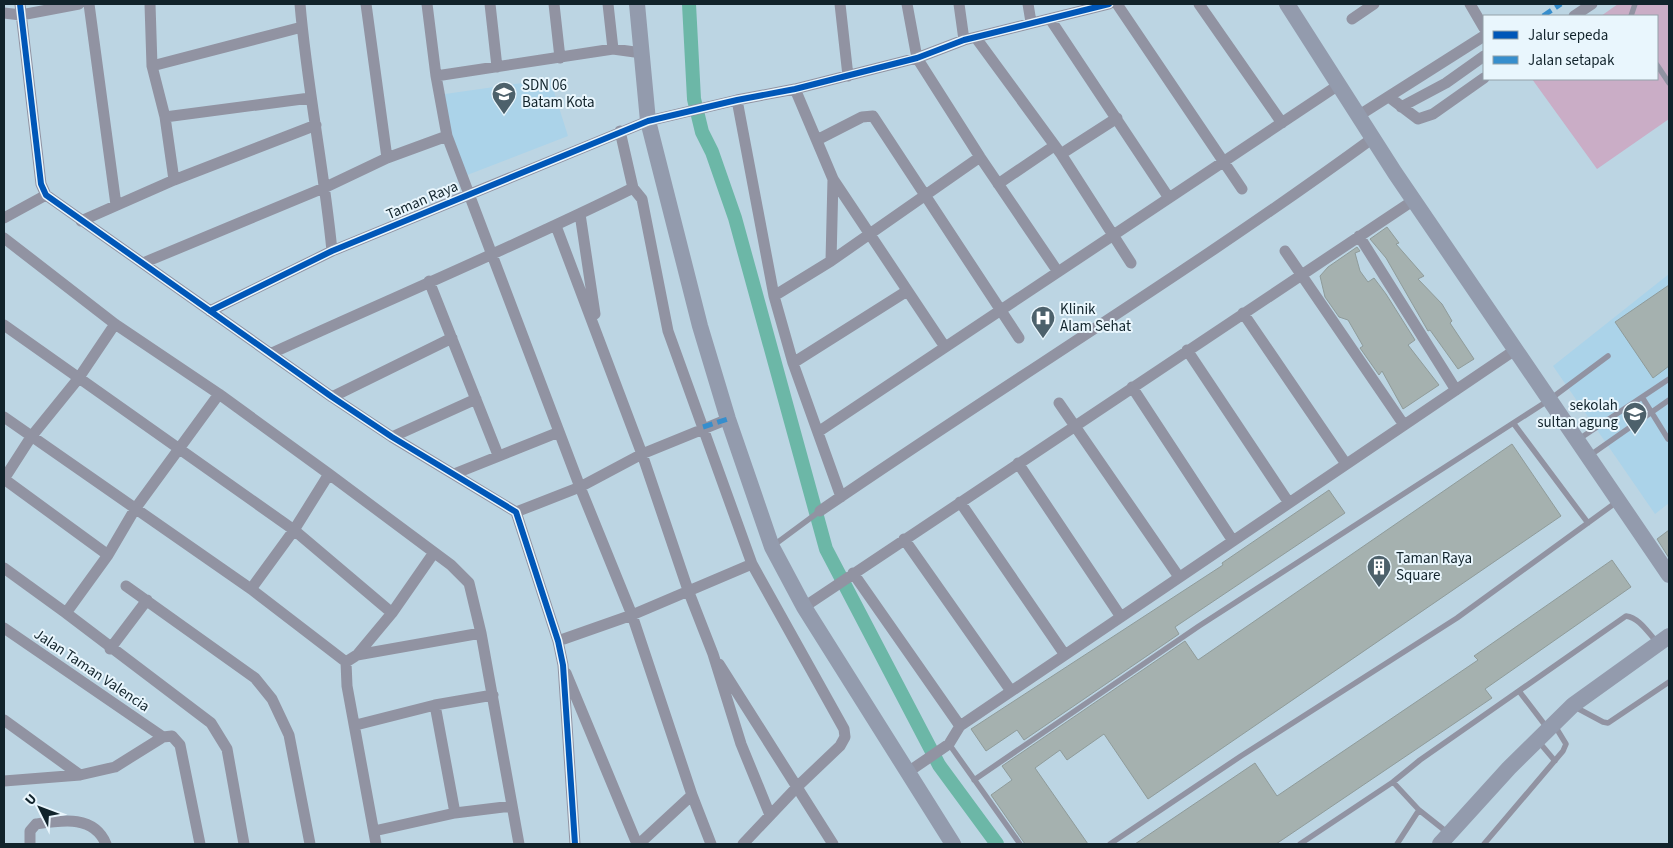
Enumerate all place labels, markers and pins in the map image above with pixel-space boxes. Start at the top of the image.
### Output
place label: SDN 06 Batam Kota [522,75,595,113]
school or university icon: SDN 06 Batam Kota [491,81,517,115]
place label: Klinik Alam Sehat [1060,299,1131,337]
hospital icon: Klinik Alam Sehat [1030,305,1056,339]
place label: sekolah sultan agung [1537,395,1618,433]
school or university icon: sekolah sultan agung [1622,401,1648,435]
place label: Taman Raya Square [1396,548,1472,586]
building icon: Taman Raya Square [1366,554,1392,588]

